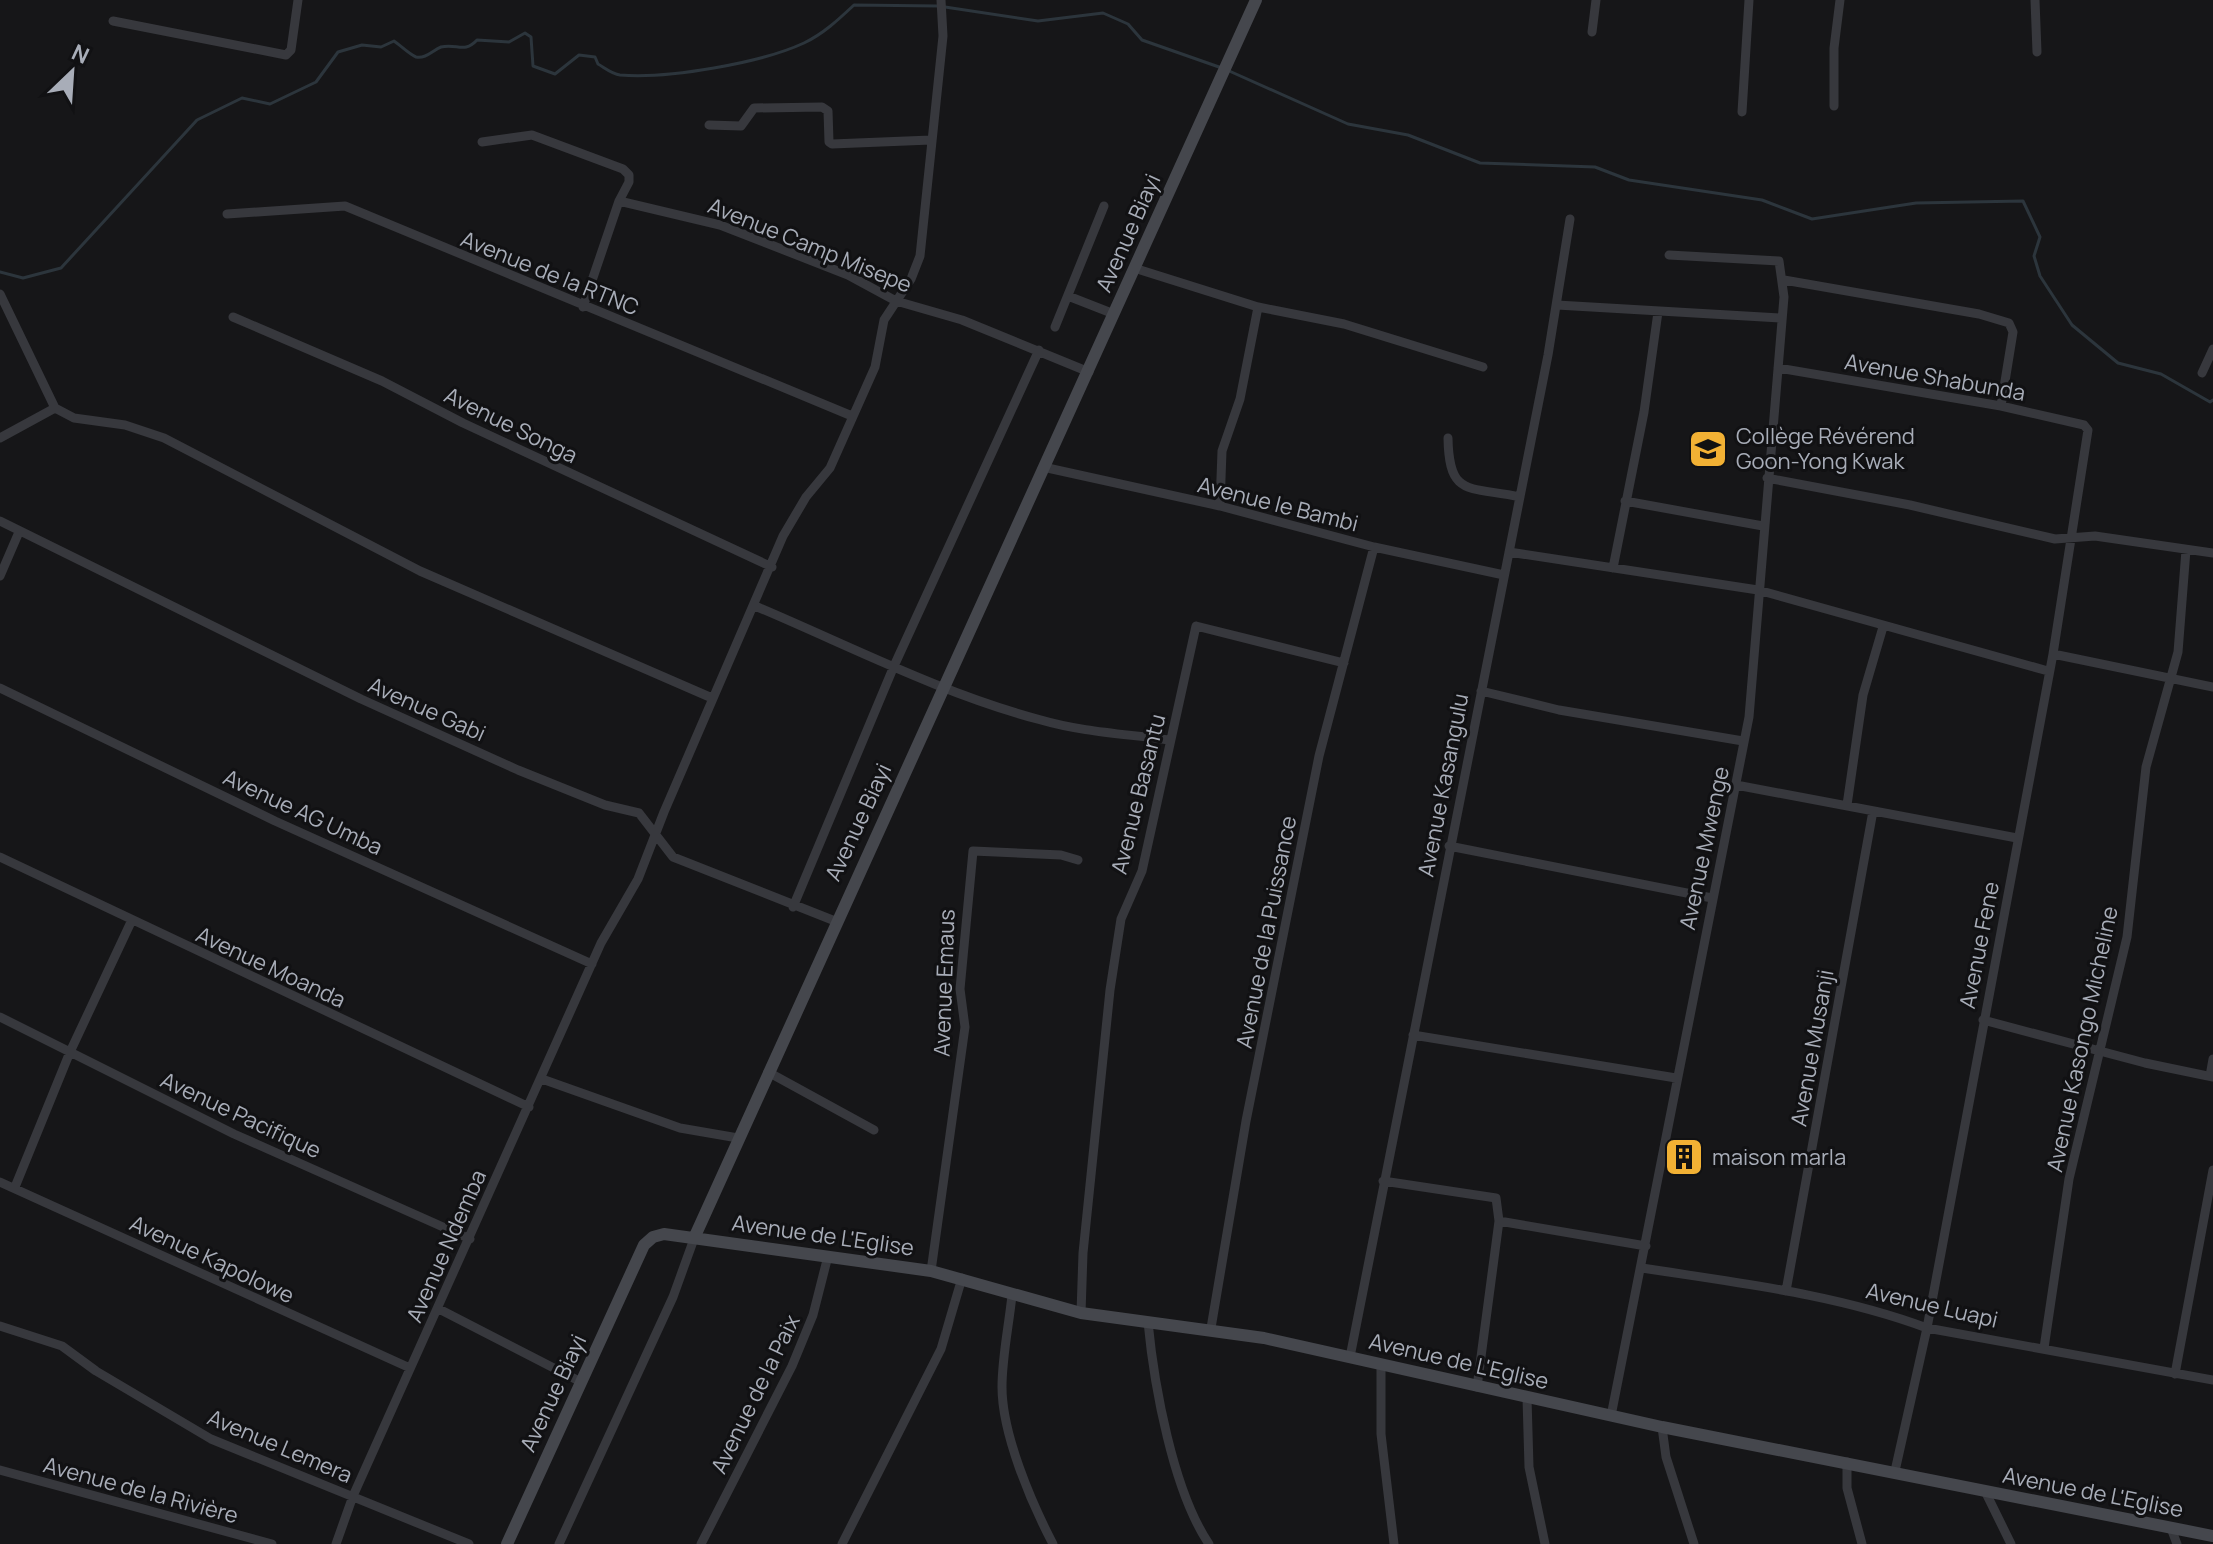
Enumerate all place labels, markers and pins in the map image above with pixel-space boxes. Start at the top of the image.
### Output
place label: Collège Révérend Goon-Yong Kwak [1736,421,1915,476]
school or university icon: Collège Révérend Goon-Yong Kwak [1687,428,1729,470]
building icon: maison marla [1663,1136,1705,1178]
place label: maison marla [1712,1142,1846,1172]

